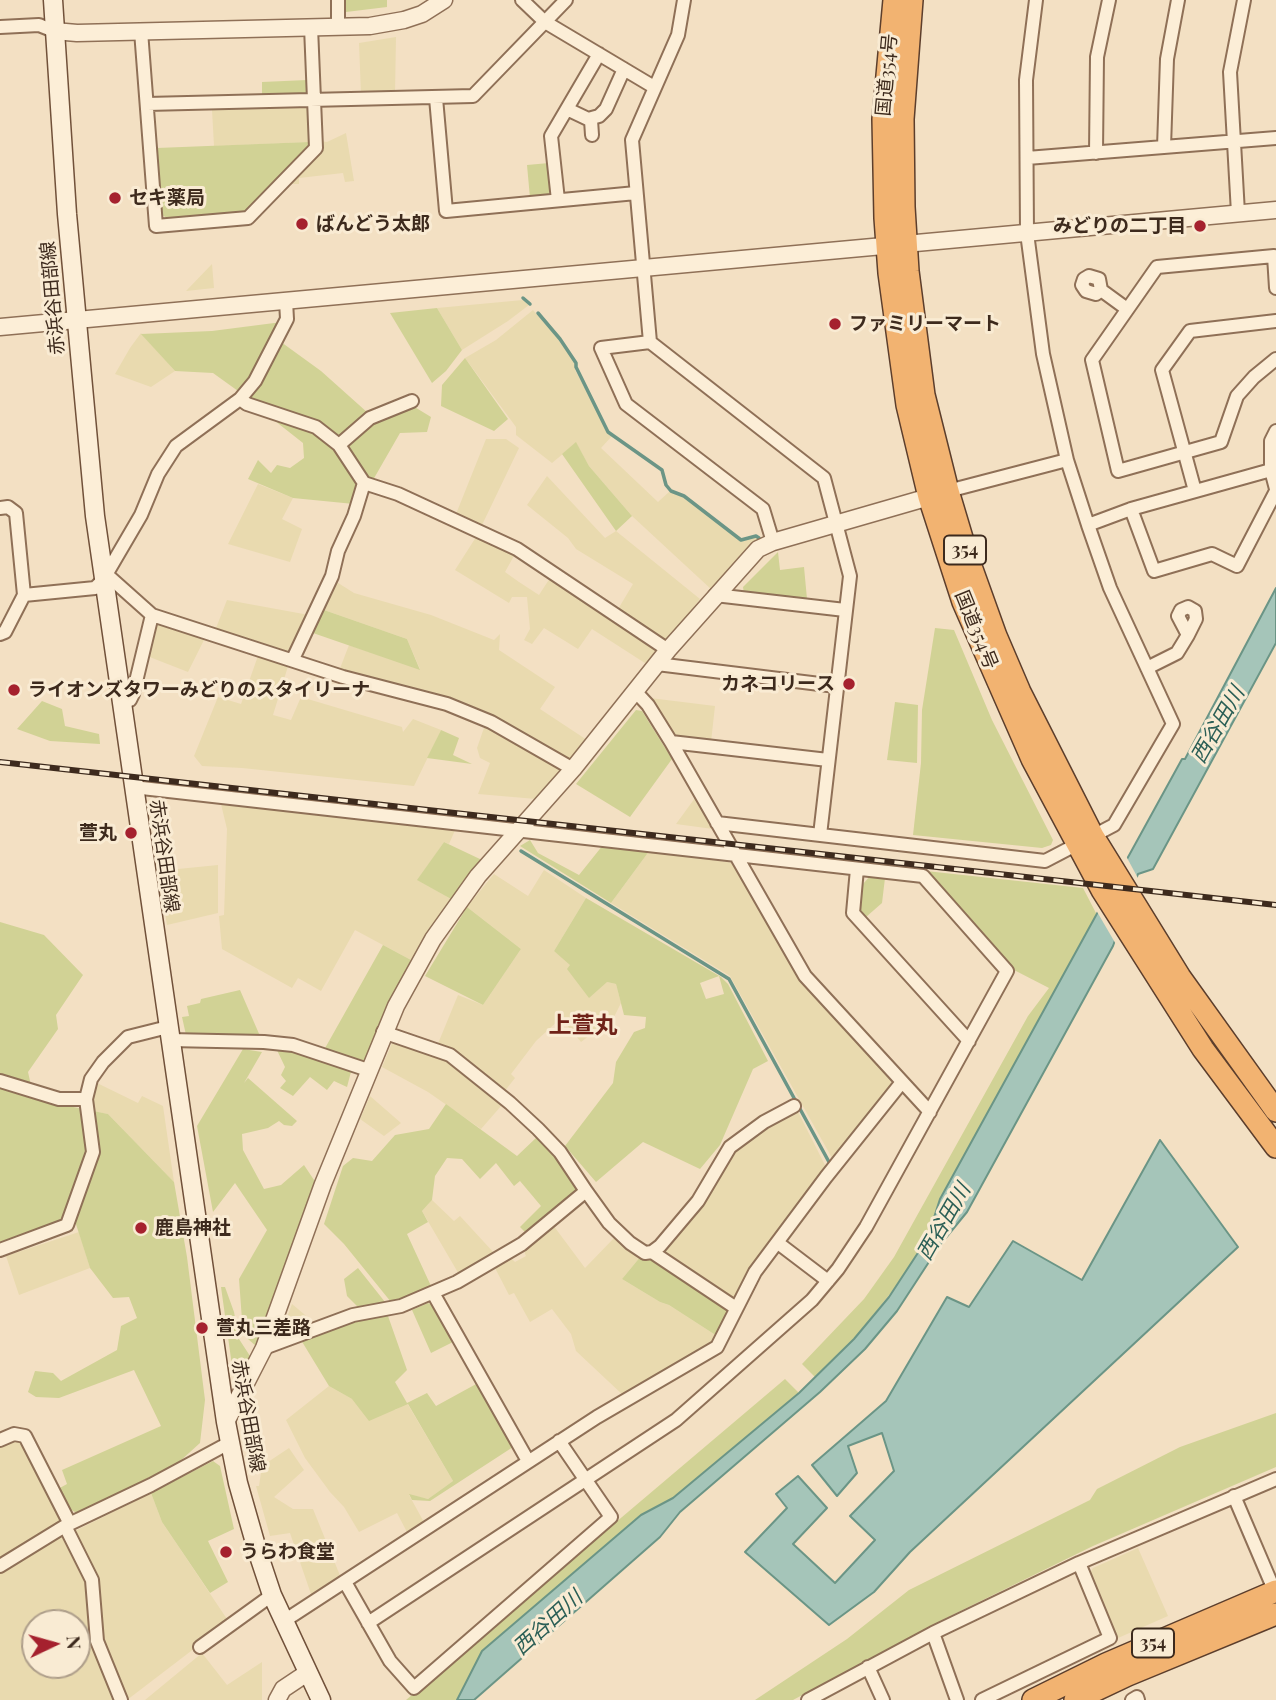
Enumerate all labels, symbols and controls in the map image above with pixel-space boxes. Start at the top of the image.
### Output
street label: 国道354号 [872,33,902,117]
place label: セキ薬局 [129,187,205,209]
marker: セキ薬局 [107,190,123,206]
place label: ばんどう太郎 [316,213,430,235]
place label: みどりの二丁目 [1053,215,1186,237]
marker: ばんどう太郎 [294,216,310,232]
marker: みどりの二丁目 [1192,218,1208,234]
street label: 赤浜谷田部線 [37,240,69,356]
place label: ファミリーマート [849,313,1001,335]
marker: ファミリーマート [827,316,843,332]
road number: 354 [944,536,986,564]
street label: 国道354号 [950,587,1002,673]
place label: カネコリース [721,673,835,695]
marker: カネコリース [841,676,857,692]
place label: ライオンズタワーみどりのスタイリーナ [28,679,370,701]
marker: ライオンズタワーみどりのスタイリーナ [6,682,22,698]
water label: 西谷田川 [1186,682,1250,768]
street label: 赤浜谷田部線 [145,798,183,914]
place label: 萱丸 [79,822,117,844]
marker: 萱丸 [123,825,139,841]
district label: 上萱丸 [549,1012,617,1040]
water label: 西谷田川 [912,1179,976,1265]
place label: 鹿島神社 [155,1217,231,1239]
marker: 鹿島神社 [133,1220,149,1236]
place label: 萱丸三差路 [216,1317,311,1339]
marker: 萱丸三差路 [194,1320,210,1336]
street label: 赤浜谷田部線 [227,1358,269,1474]
place label: うらわ食堂 [240,1541,335,1563]
marker: うらわ食堂 [218,1544,234,1560]
water label: 西谷田川 [508,1586,588,1660]
north arrow [21,1609,91,1679]
road number: 354 [1132,1628,1174,1658]
text: N [61,1634,88,1650]

